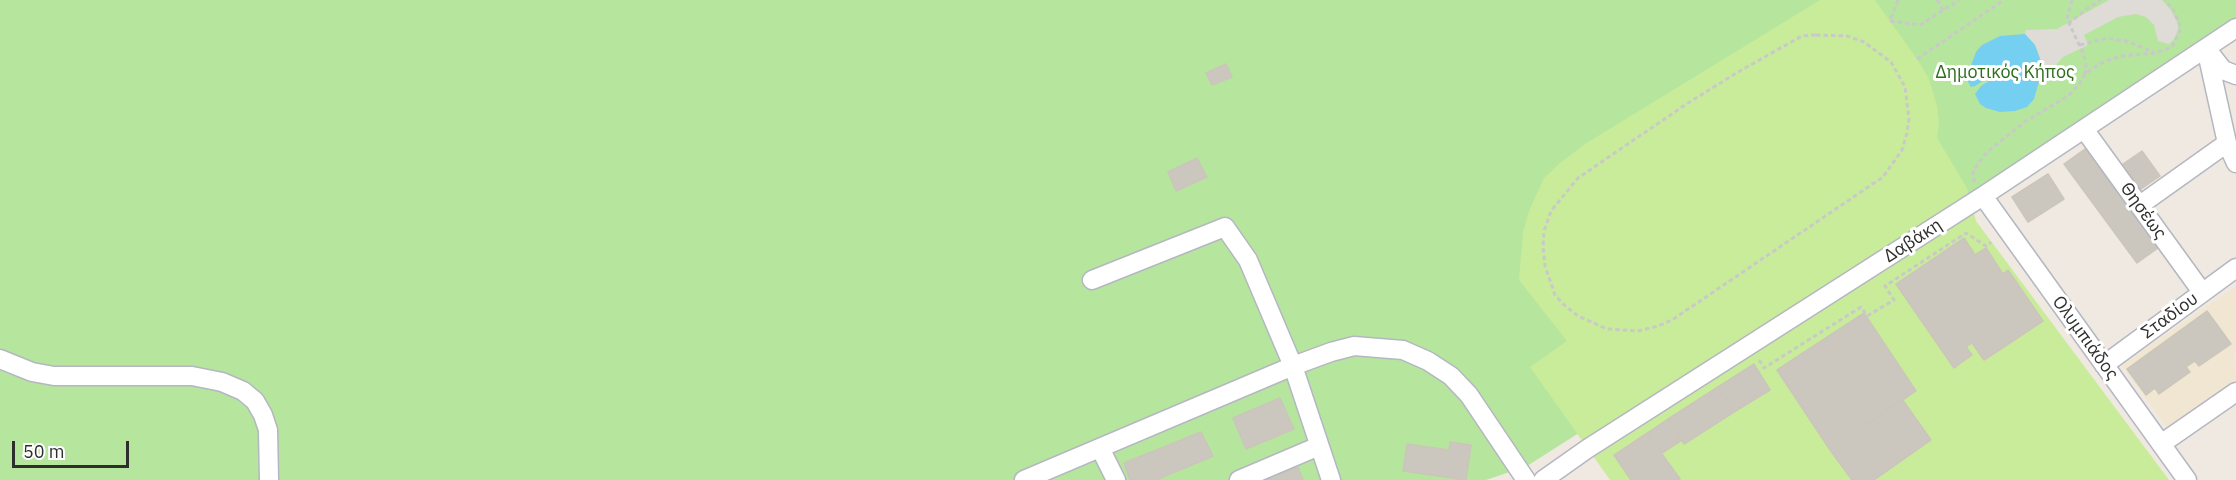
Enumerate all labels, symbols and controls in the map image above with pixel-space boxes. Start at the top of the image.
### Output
park label: Δημοτικός Κήπος [1935,62,2075,84]
street label: Θησέως [2115,178,2171,244]
street label: Δαβάκη [1880,214,1946,268]
street label: Σταδίου [2137,288,2203,344]
street label: Ολυμπιάδος [2047,292,2123,384]
scale bar [15,429,132,467]
text: 50 m [23,440,65,463]

